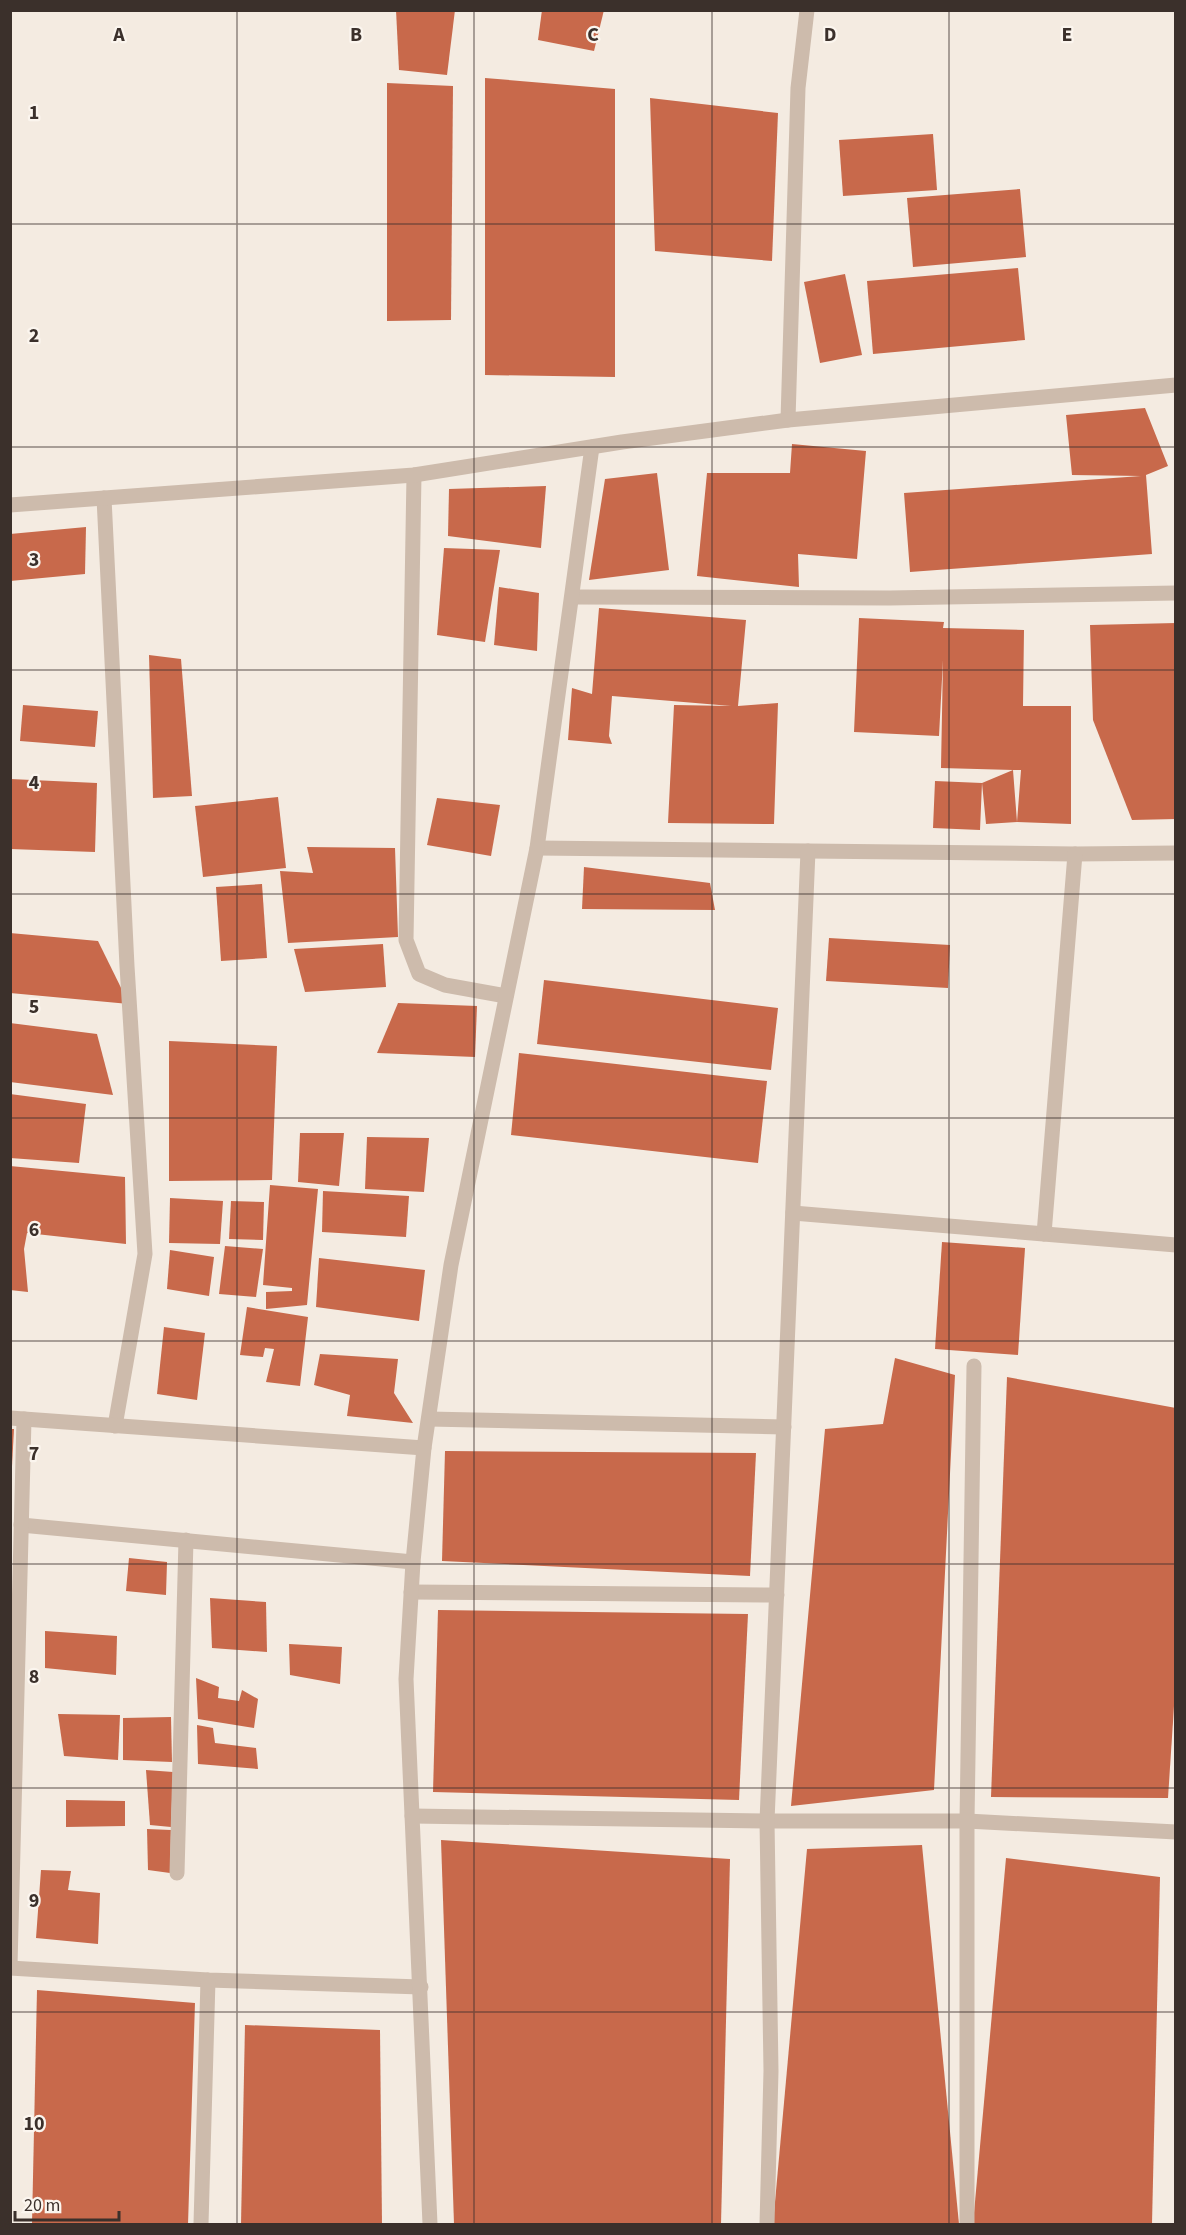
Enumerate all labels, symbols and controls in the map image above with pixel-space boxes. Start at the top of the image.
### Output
text: A [112,21,125,49]
text: B [350,21,362,49]
text: C [587,21,599,49]
text: D [824,21,836,49]
text: E [1062,21,1072,49]
text: 1 [29,99,39,127]
text: 2 [29,322,39,350]
text: 3 [29,546,39,574]
text: 4 [29,769,40,797]
text: 5 [29,993,39,1021]
text: 6 [29,1216,39,1244]
text: 7 [29,1440,39,1468]
text: 8 [29,1663,39,1691]
text: 9 [29,1887,39,1915]
text: 10 [23,2110,45,2138]
scale bar [15,2184,118,2222]
text: 20 m [24,2193,60,2218]

